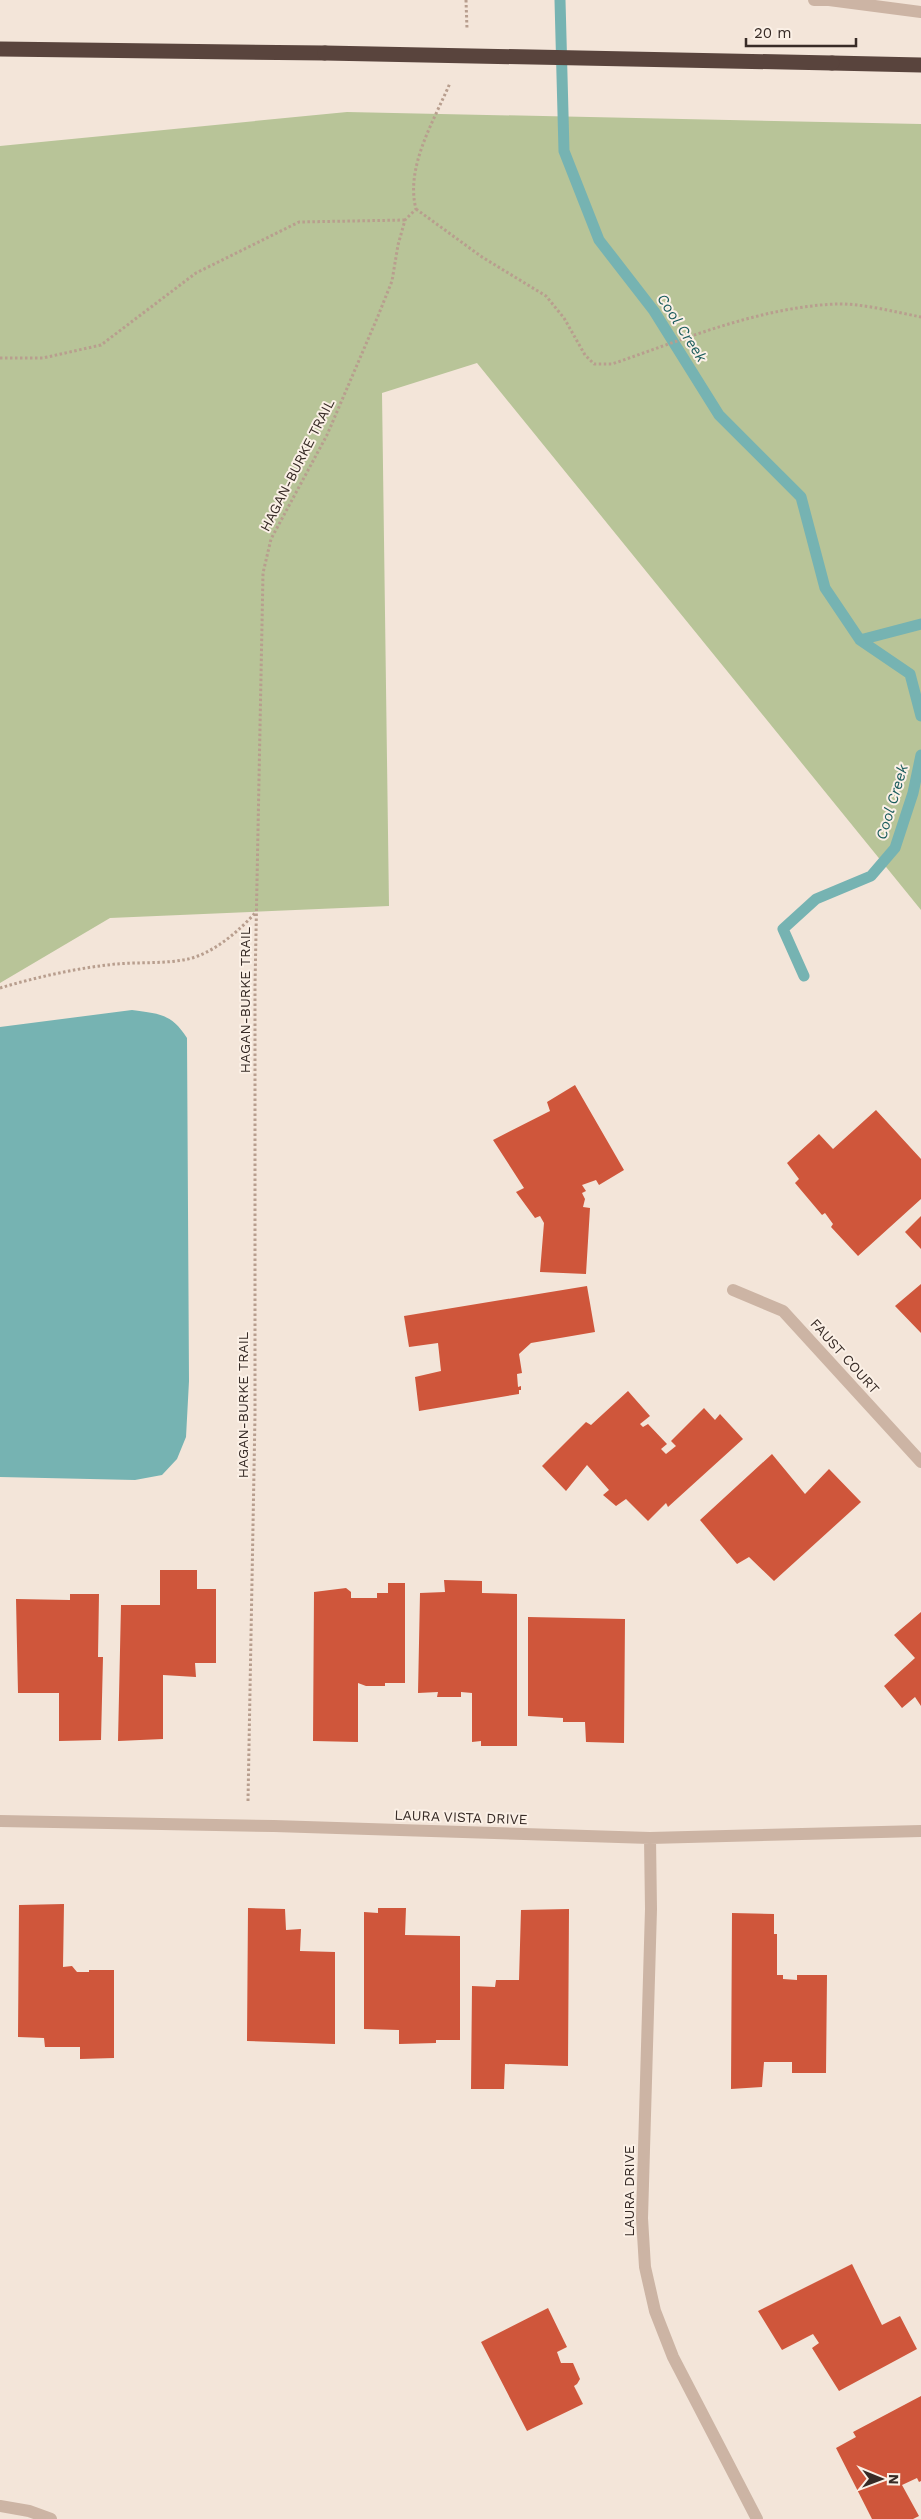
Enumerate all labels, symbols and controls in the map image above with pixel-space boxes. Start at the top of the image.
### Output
scale bar [746,15,856,47]
text: 20 m [754,24,792,42]
water label: Cool Creek [653,290,711,366]
street label: HAGAN-BURKE TRAIL [257,396,337,534]
water label: Cool Creek [872,761,912,842]
street label: HAGAN-BURKE TRAIL [237,927,253,1073]
street label: FAUST COURT [807,1315,883,1397]
street label: HAGAN-BURKE TRAIL [235,1332,251,1478]
street label: LAURA VISTA DRIVE [394,1807,528,1827]
street label: LAURA DRIVE [621,2145,637,2237]
north arrow [856,2454,906,2504]
text: N [886,2474,902,2485]

